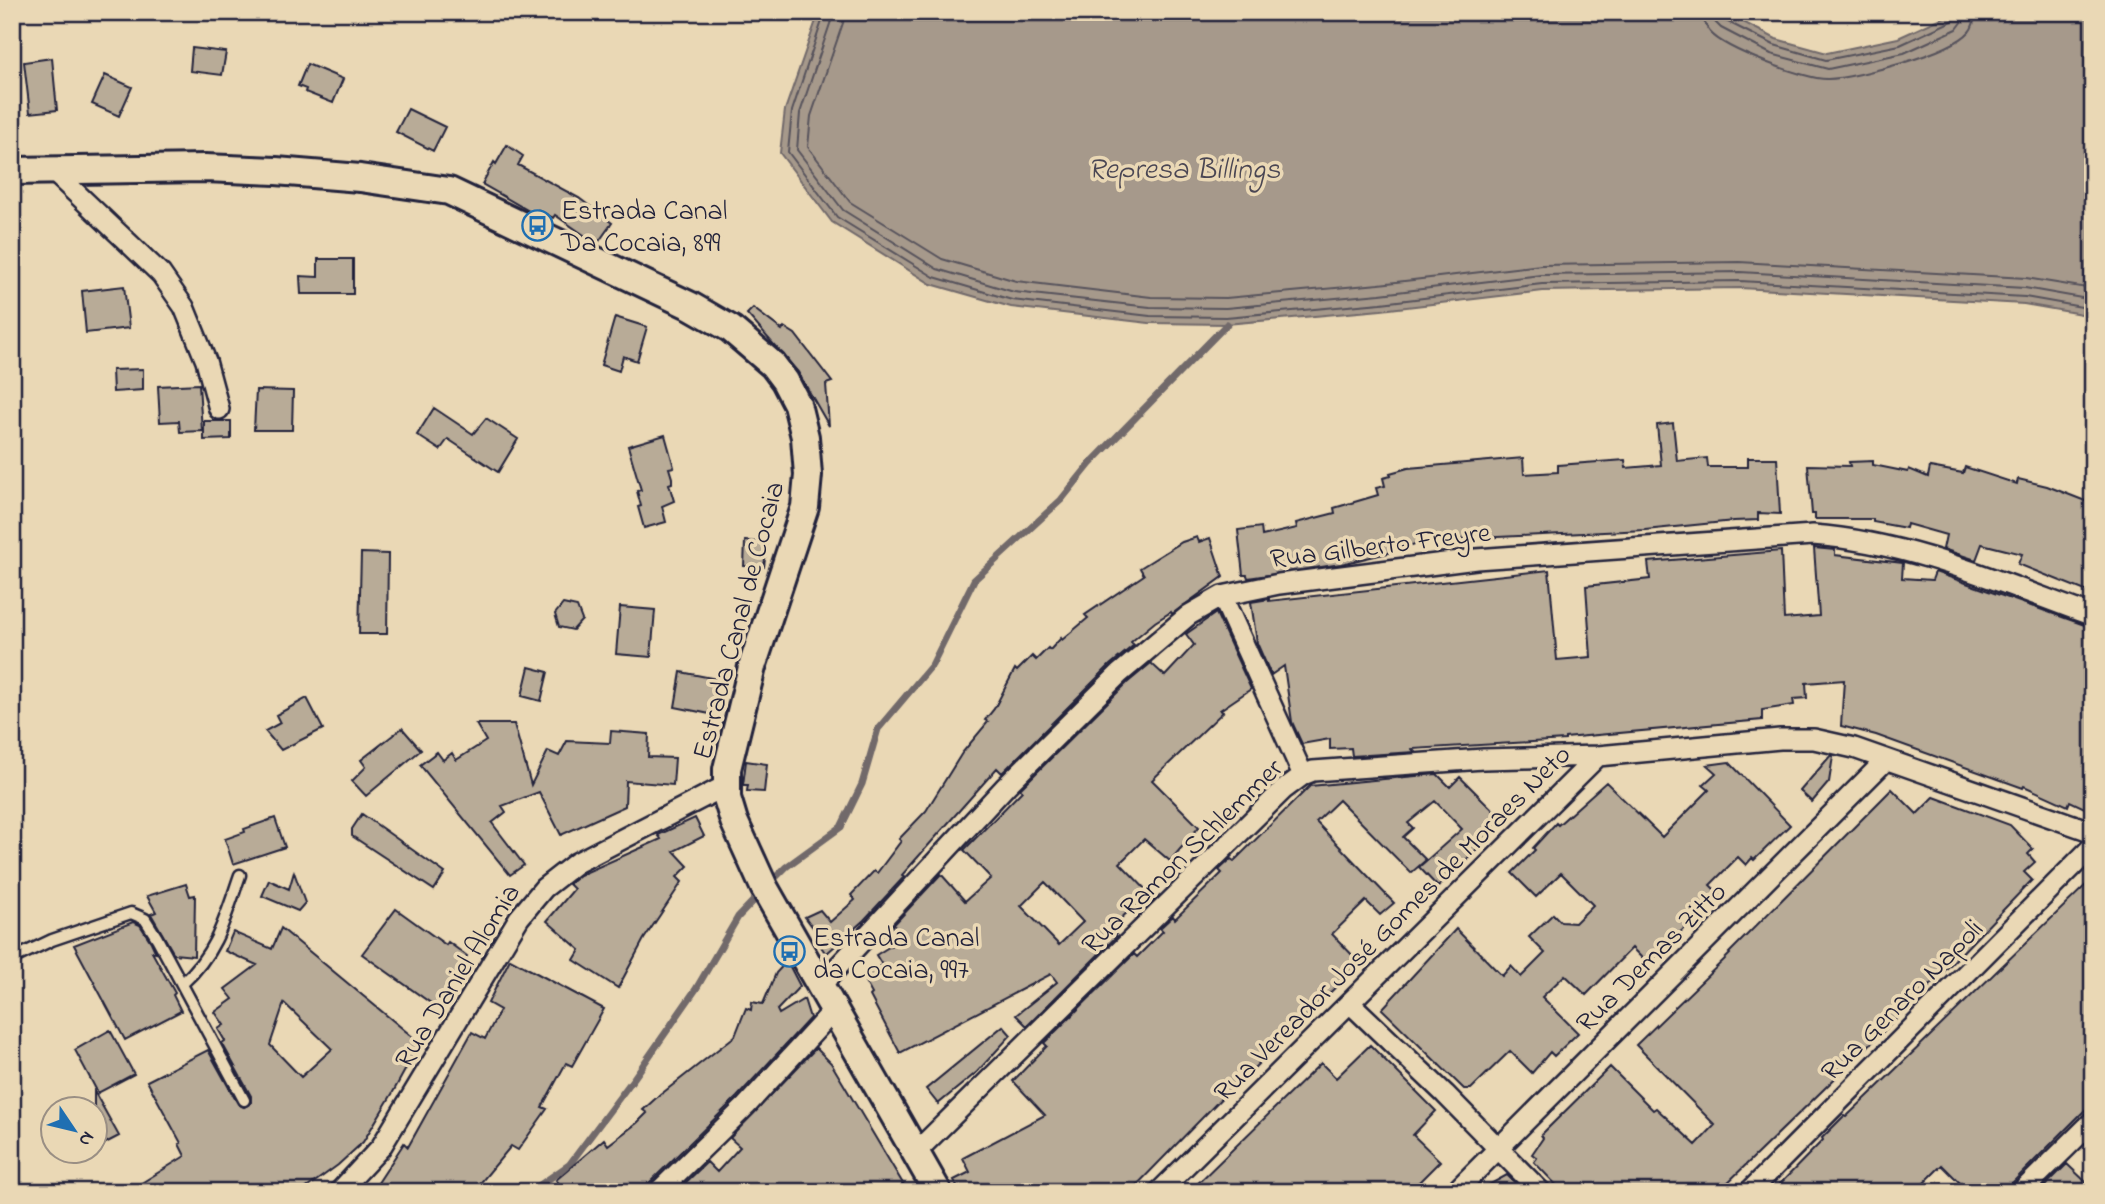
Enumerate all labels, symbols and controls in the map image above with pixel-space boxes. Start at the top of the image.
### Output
water label: Represa Billings [1088,149,1281,193]
place label: Estrada Canal Da Cocaia, 899 [560,192,727,265]
bus stop icon: Estrada Canal Da Cocaia, 899 [521,208,555,242]
street label: Estrada Canal de Cocaia [684,477,797,765]
street label: Rua Gilberto Freyre [1268,514,1493,581]
street label: Rua Vereador José Gomes de Moraes Neto [1205,736,1582,1113]
street label: Rua Ramon Schlemmer [1073,750,1294,965]
street label: Rua Demas Zitto [1568,874,1737,1043]
street label: Rua Daniel Alomia [386,877,532,1077]
street label: Rua Genaro Napoli [1813,911,1994,1092]
place label: Estrada Canal da Cocaia, 997 [813,919,979,992]
bus stop icon: Estrada Canal da Cocaia, 997 [773,935,807,969]
north arrow [38,1096,108,1166]
text: N [71,1125,101,1151]

